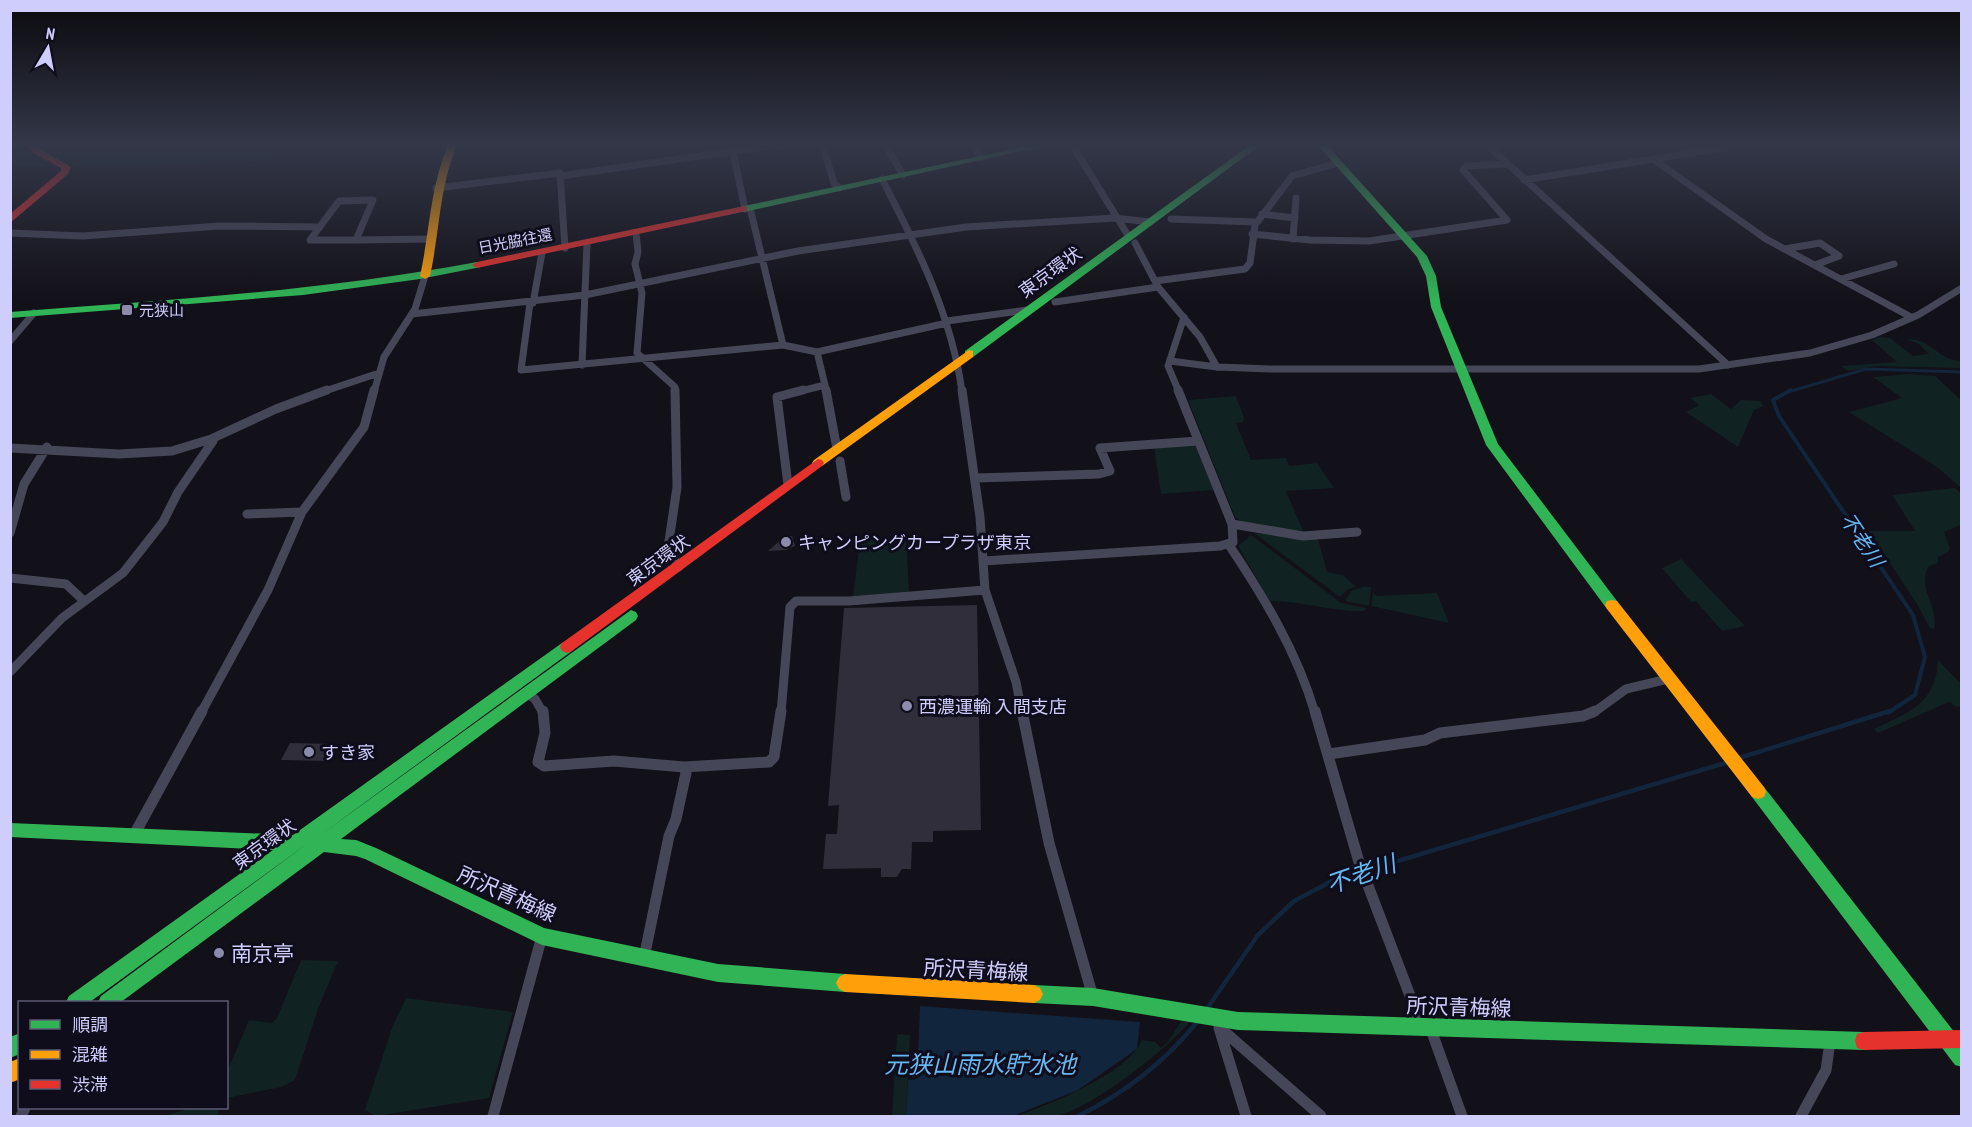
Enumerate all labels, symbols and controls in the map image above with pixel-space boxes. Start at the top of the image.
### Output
north arrow [18,18,78,78]
text: N [45,23,57,44]
street label: 日光脇往還 [476,225,554,257]
street label: 東京環状 [1014,242,1086,302]
place label: 元狭山 [139,301,184,320]
marker: 元狭山 [120,303,134,317]
water label: 不老川 [1834,508,1891,574]
street label: 東京環状 [622,530,694,590]
place label: キャンピングカープラザ東京 [798,531,1031,554]
marker: キャンピングカープラザ東京 [779,535,793,549]
place label: 西濃運輸 入間支店 [919,695,1067,718]
marker: 西濃運輸 入間支店 [900,699,914,713]
place label: すき家 [321,741,375,764]
marker: すき家 [302,745,316,759]
street label: 東京環状 [228,814,300,874]
water label: 不老川 [1322,847,1403,900]
street label: 所沢青梅線 [454,860,560,928]
place label: 南京亭 [231,940,294,967]
marker: 南京亭 [212,946,226,960]
street label: 所沢青梅線 [923,954,1029,986]
street label: 所沢青梅線 [1406,992,1512,1022]
legend [18,1001,228,1109]
text: 順調 [72,1013,108,1036]
text: 混雑 [72,1043,108,1066]
water label: 元狭山雨水貯水池 [884,1049,1078,1080]
text: 渋滞 [72,1073,108,1096]

